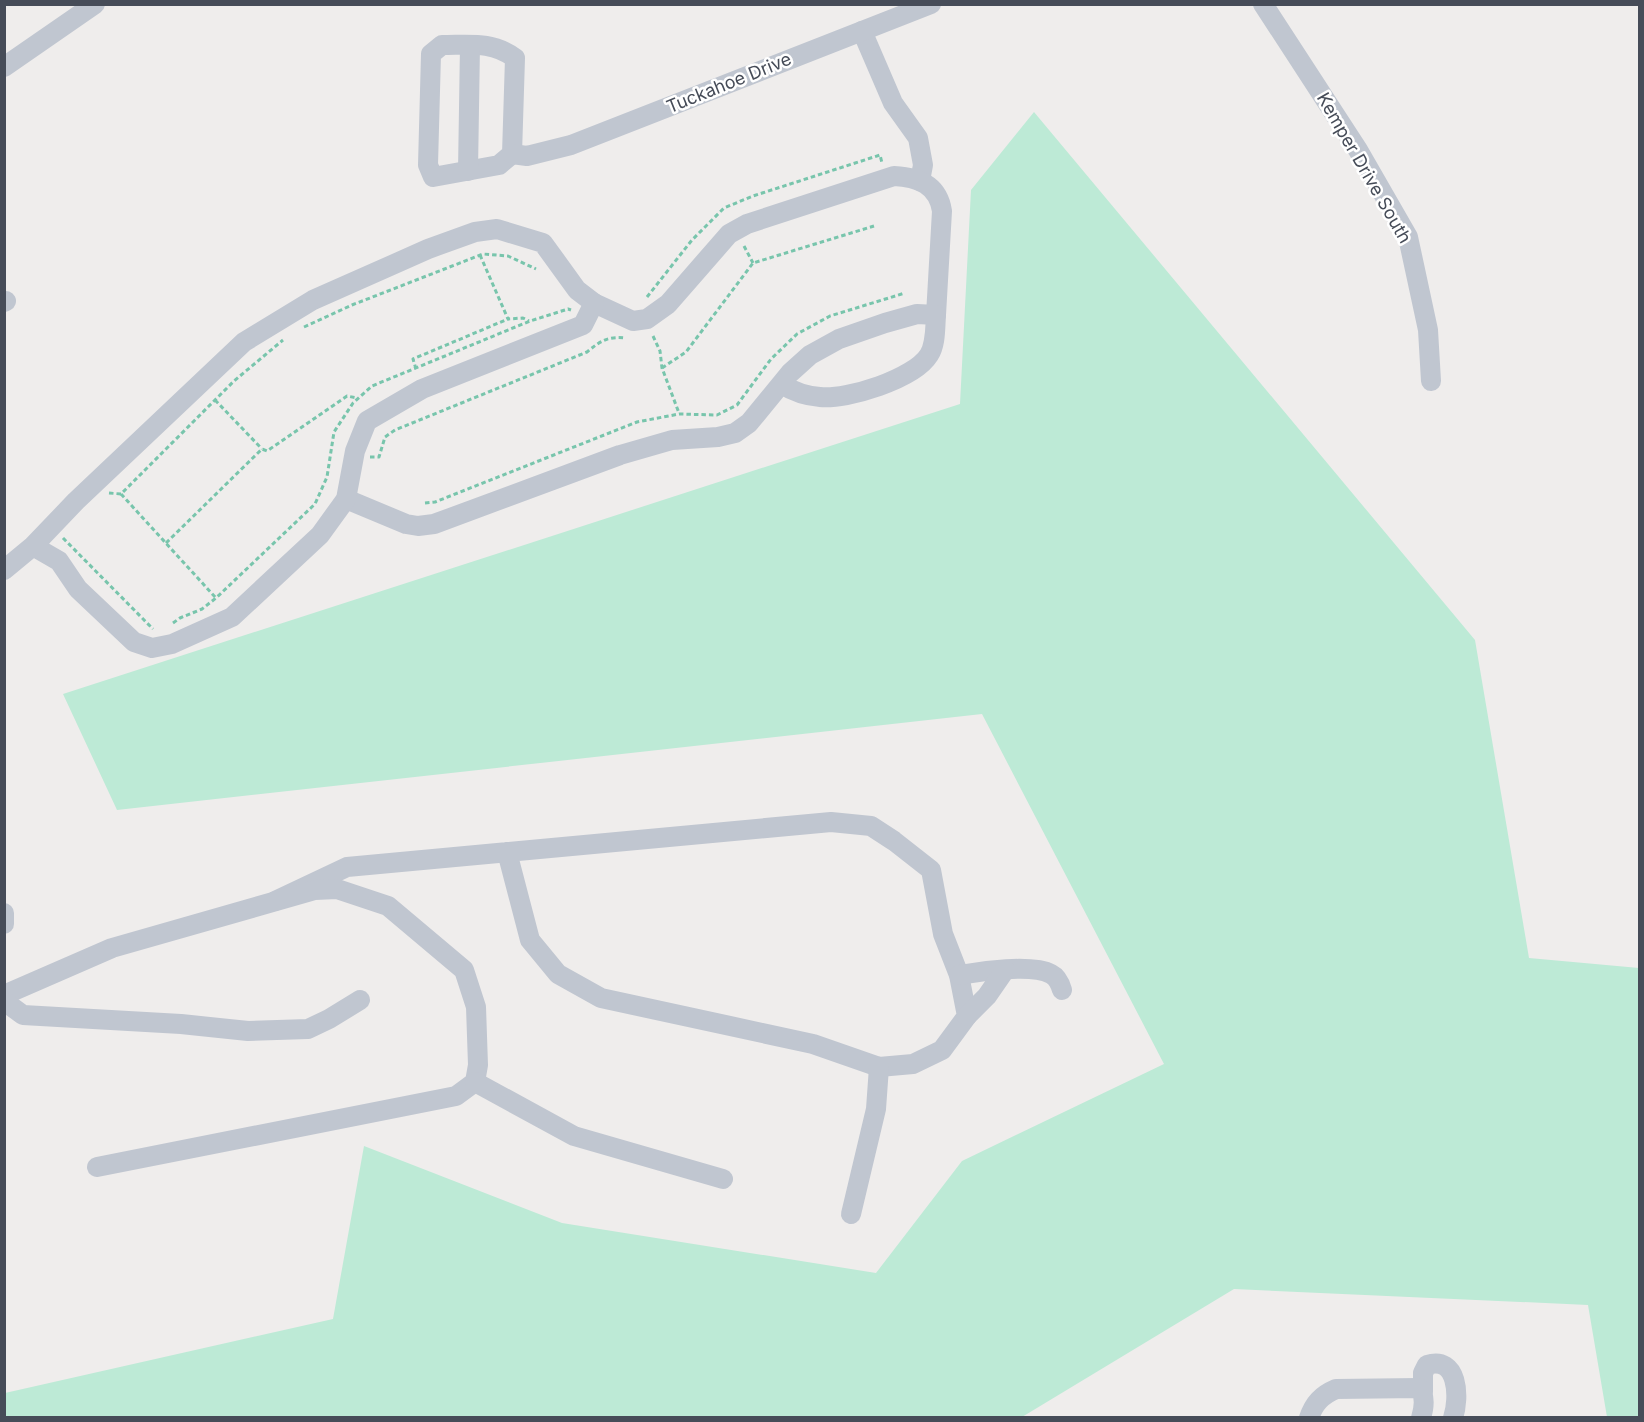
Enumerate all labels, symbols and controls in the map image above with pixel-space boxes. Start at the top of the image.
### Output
street label: Tuckahoe Drive [663,48,794,117]
street label: Kemper Drive South [1313,89,1416,247]

